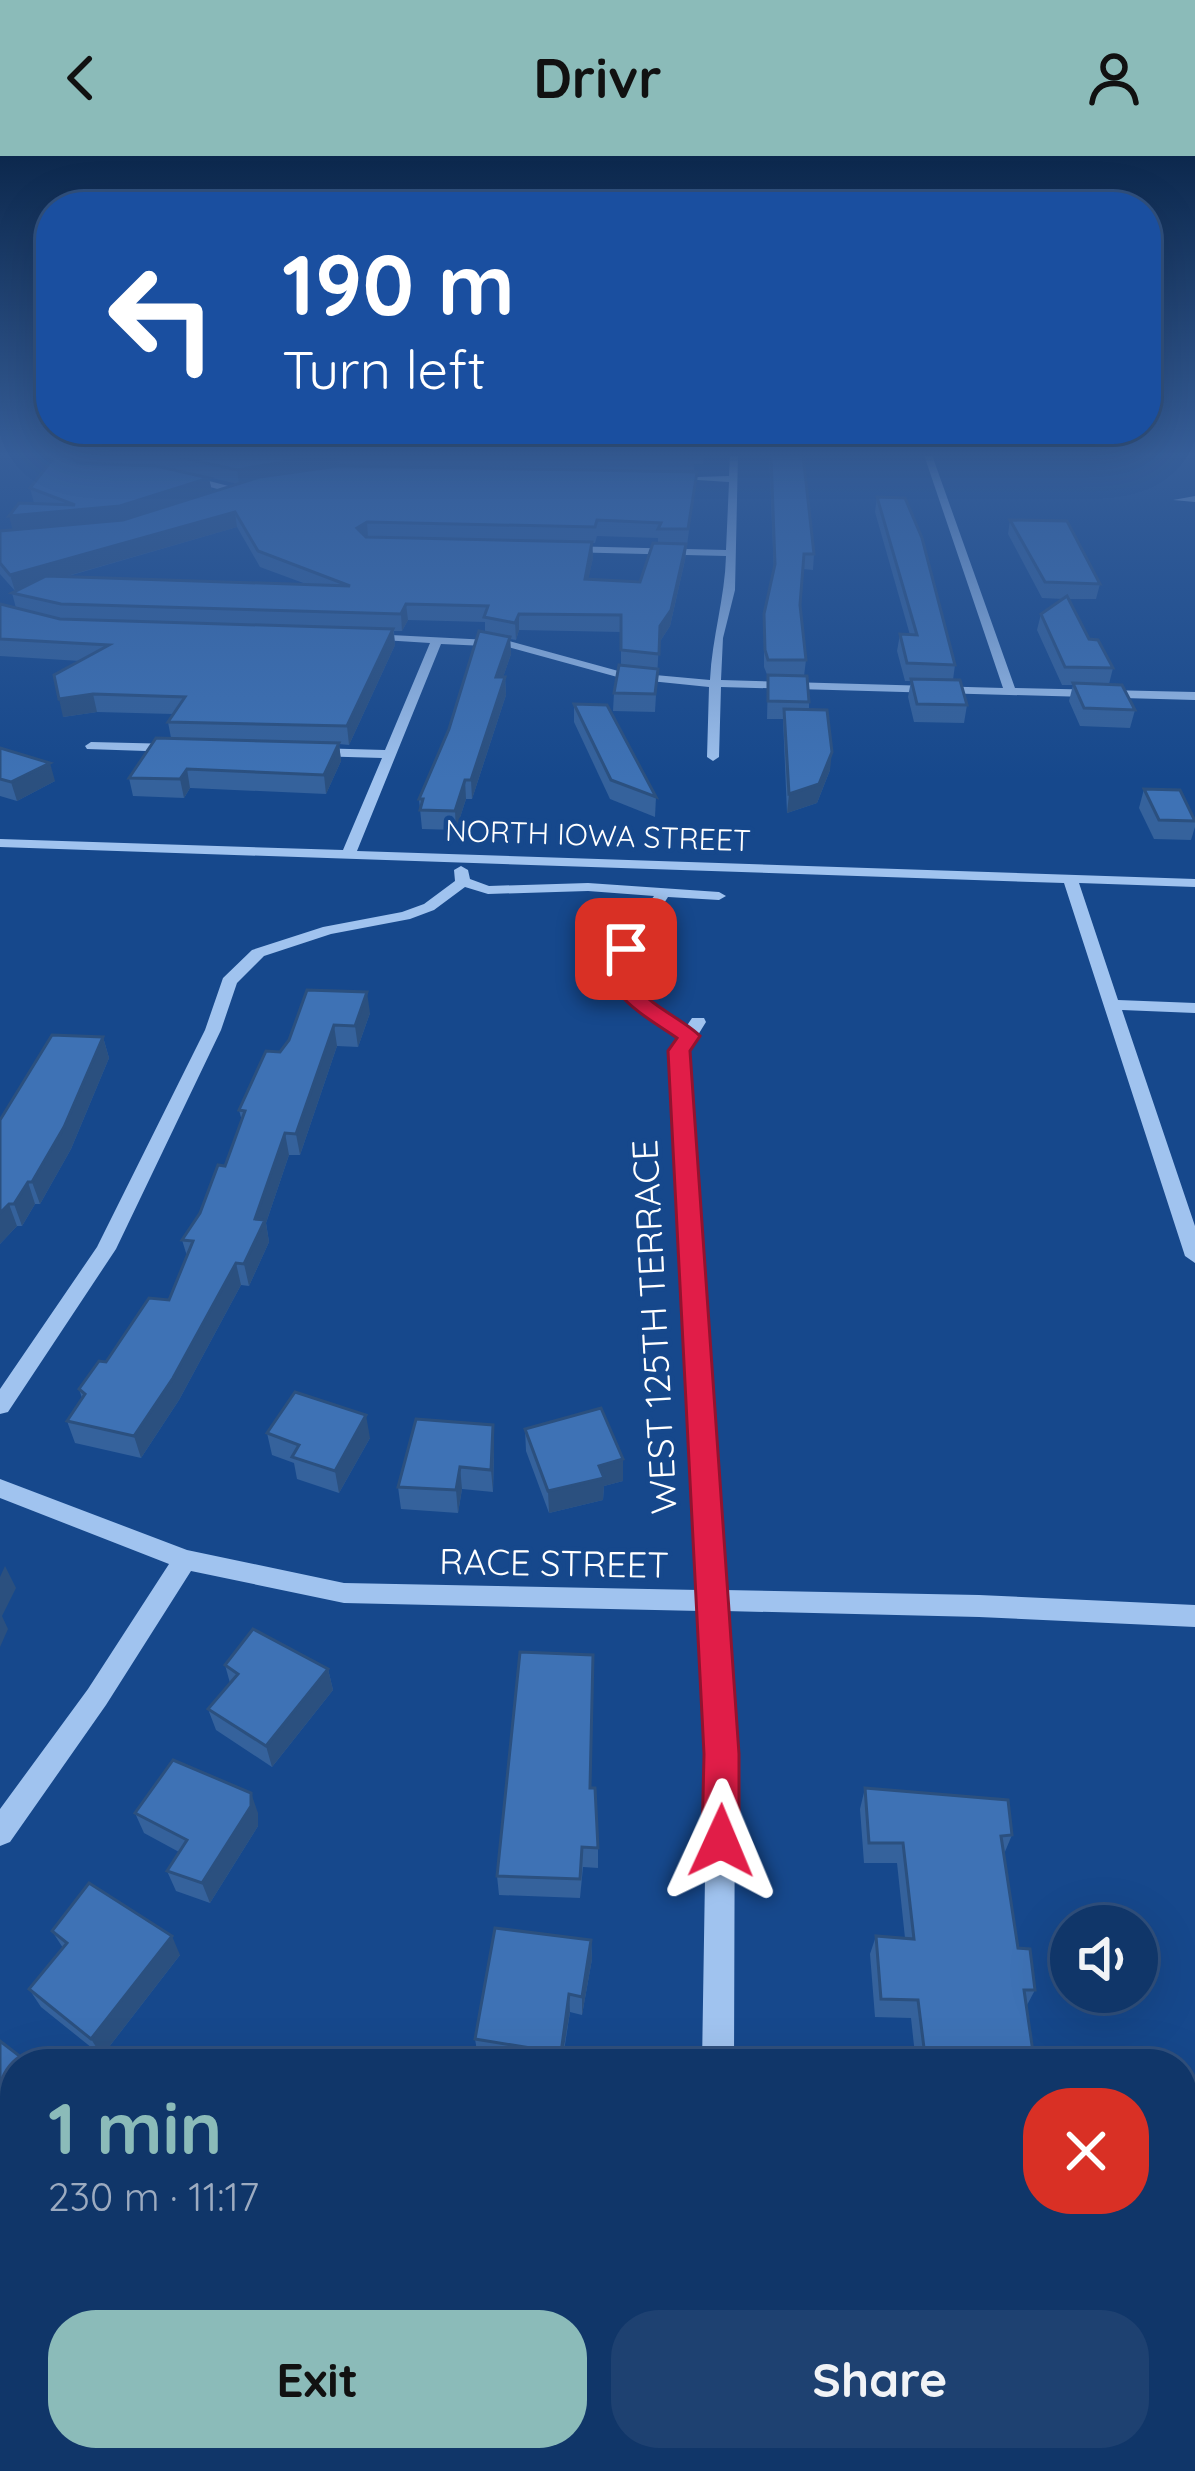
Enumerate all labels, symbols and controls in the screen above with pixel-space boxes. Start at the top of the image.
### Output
text: Drivr [533,44,662,112]
icon: back [48,45,114,111]
icon: person [1081,45,1147,111]
text: 190 m [282,231,515,336]
icon: left [84,240,240,396]
text: Turn left [282,335,486,403]
street label: NORTH IOWA STREET [445,811,752,859]
pin [575,898,677,1000]
icon: arrive [593,916,659,982]
street label: WEST 125TH TERRACE [621,1139,686,1515]
street label: RACE STREET [439,1538,669,1587]
position arrow [658,1778,784,1904]
map controls [1050,1905,1158,2013]
button: sound [1050,1905,1158,2013]
text: 1 min [48,2082,222,2172]
button: close [1023,2088,1149,2214]
text: 230 m · 11:17 [48,2172,259,2221]
button: Exit [48,2310,587,2448]
button: Share [611,2310,1149,2448]

